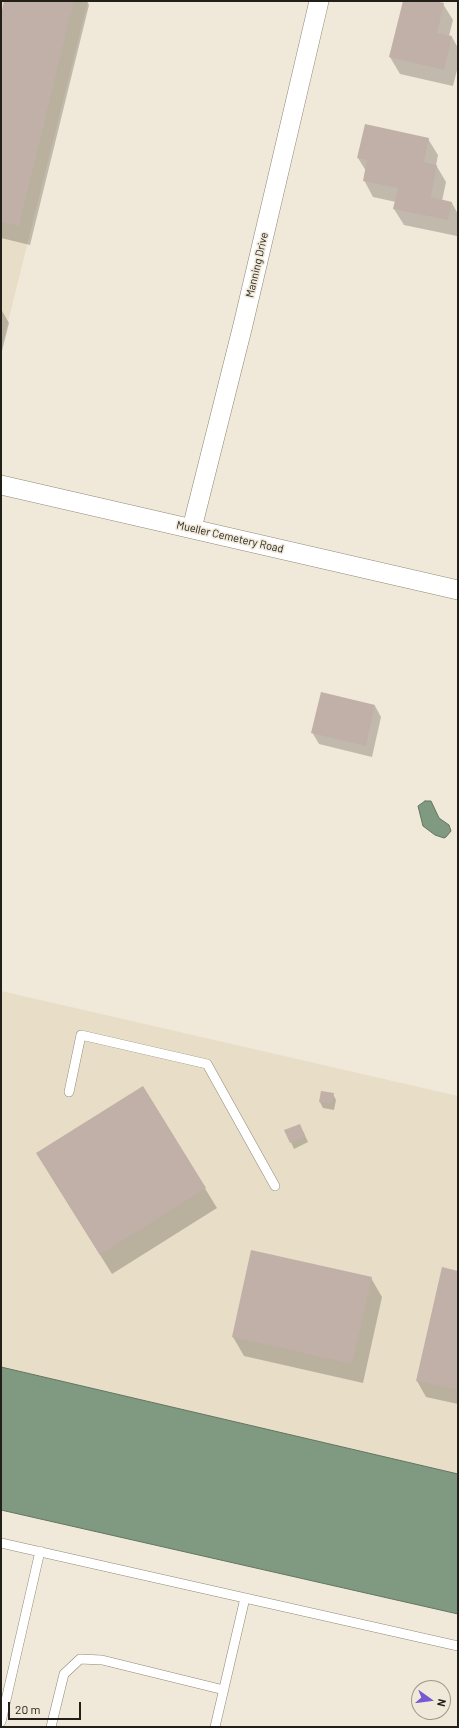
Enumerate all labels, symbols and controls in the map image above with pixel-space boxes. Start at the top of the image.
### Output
street label: Manning Drive [243,231,271,299]
street label: Mueller Cemetery Road [175,518,285,556]
north arrow [411,1680,451,1720]
scale bar [10,1694,83,1720]
text: N [435,1698,449,1708]
text: 20 m [15,1702,41,1716]

